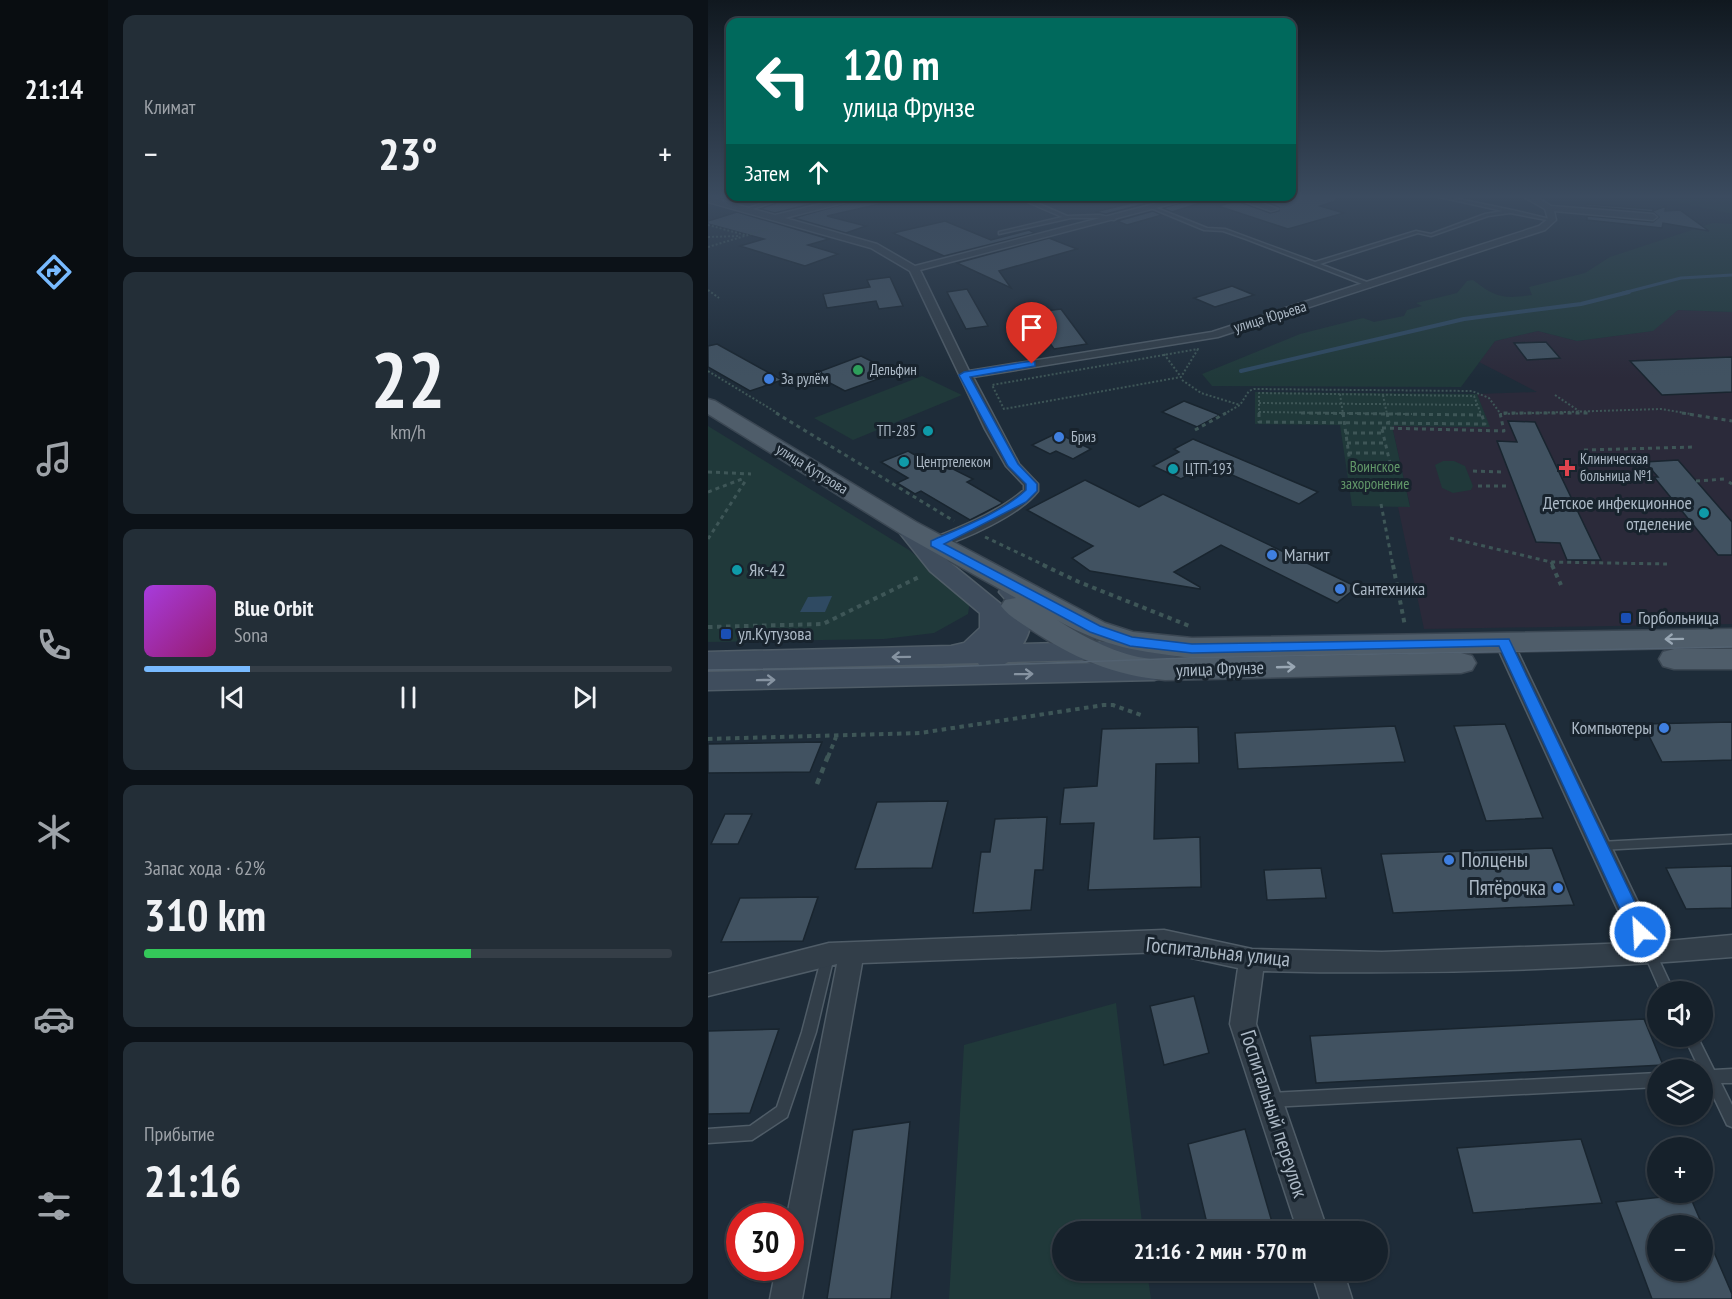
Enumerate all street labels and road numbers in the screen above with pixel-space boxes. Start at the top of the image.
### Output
street label: улица Юрьева [1231,296,1309,337]
street label: улица Кутузова [773,439,852,498]
street label: улица Фрунзе [1176,655,1264,682]
street label: Госпитальная улица [1145,930,1292,973]
street label: Госпитальный переулок [1235,1027,1314,1201]

